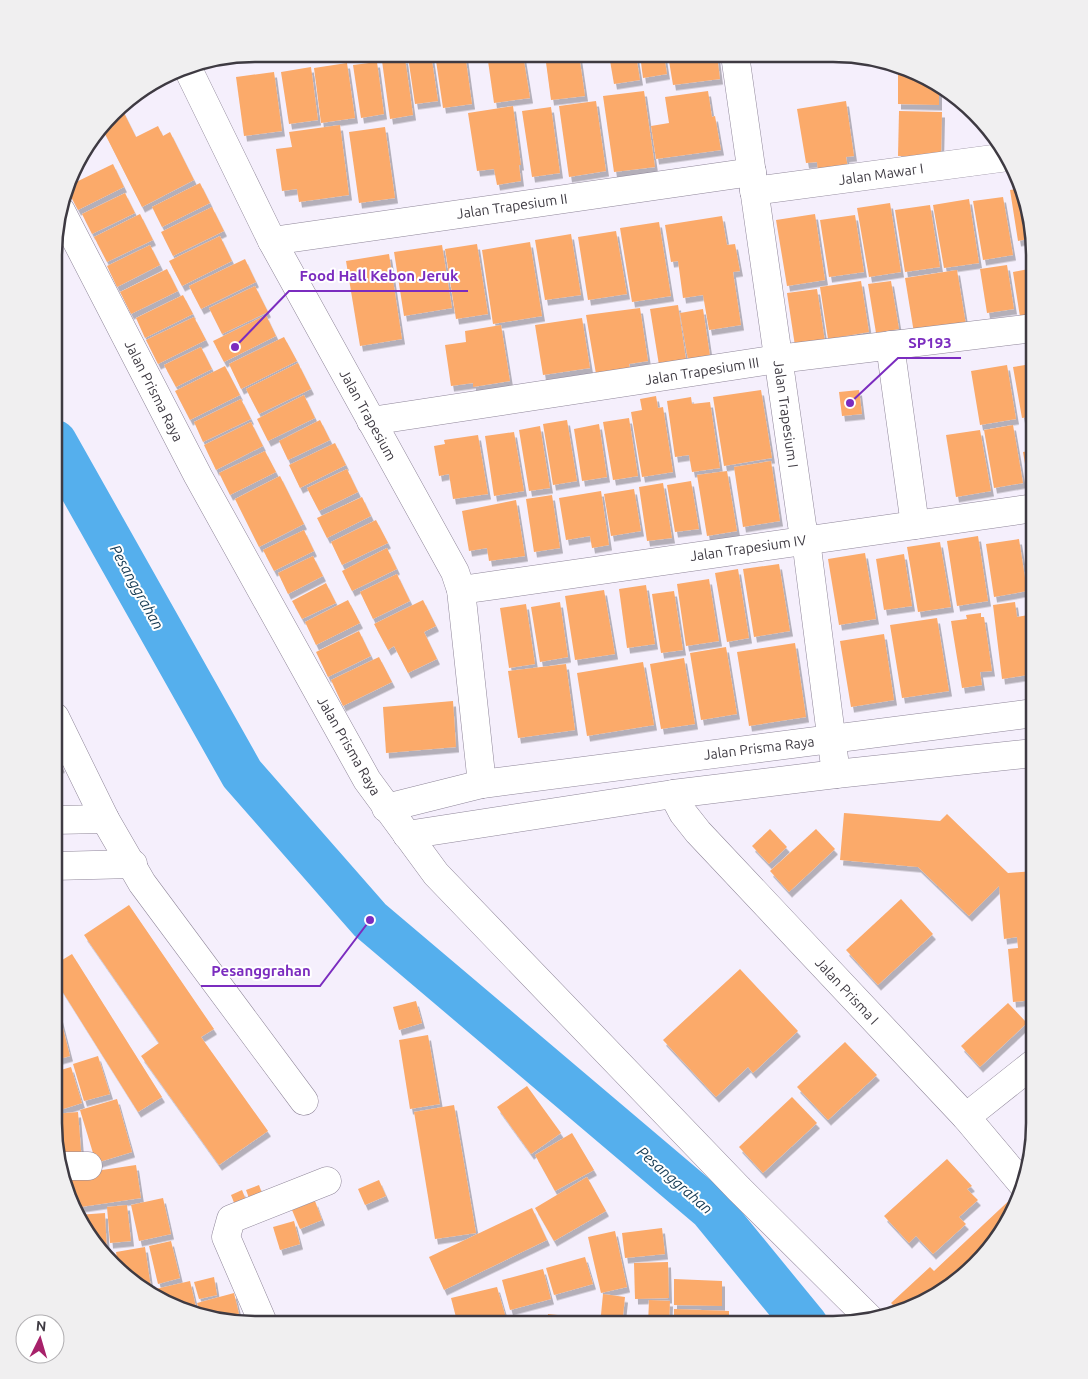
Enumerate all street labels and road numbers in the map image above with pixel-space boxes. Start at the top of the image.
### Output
street label: Jalan Mawar I [837,160,925,188]
street label: Jalan Trapesium II [456,190,568,222]
street label: Jalan Prisma Raya [122,338,186,444]
street label: Jalan Trapesium III [644,354,760,388]
street label: Jalan Trapesium I [771,359,801,469]
street label: Jalan Trapesium [336,367,400,463]
street label: Jalan Trapesium IV [689,532,807,564]
street label: Jalan Prisma Raya [314,694,384,798]
street label: Jalan Prisma Raya [703,733,815,763]
street label: Jalan Prisma I [812,954,882,1028]

